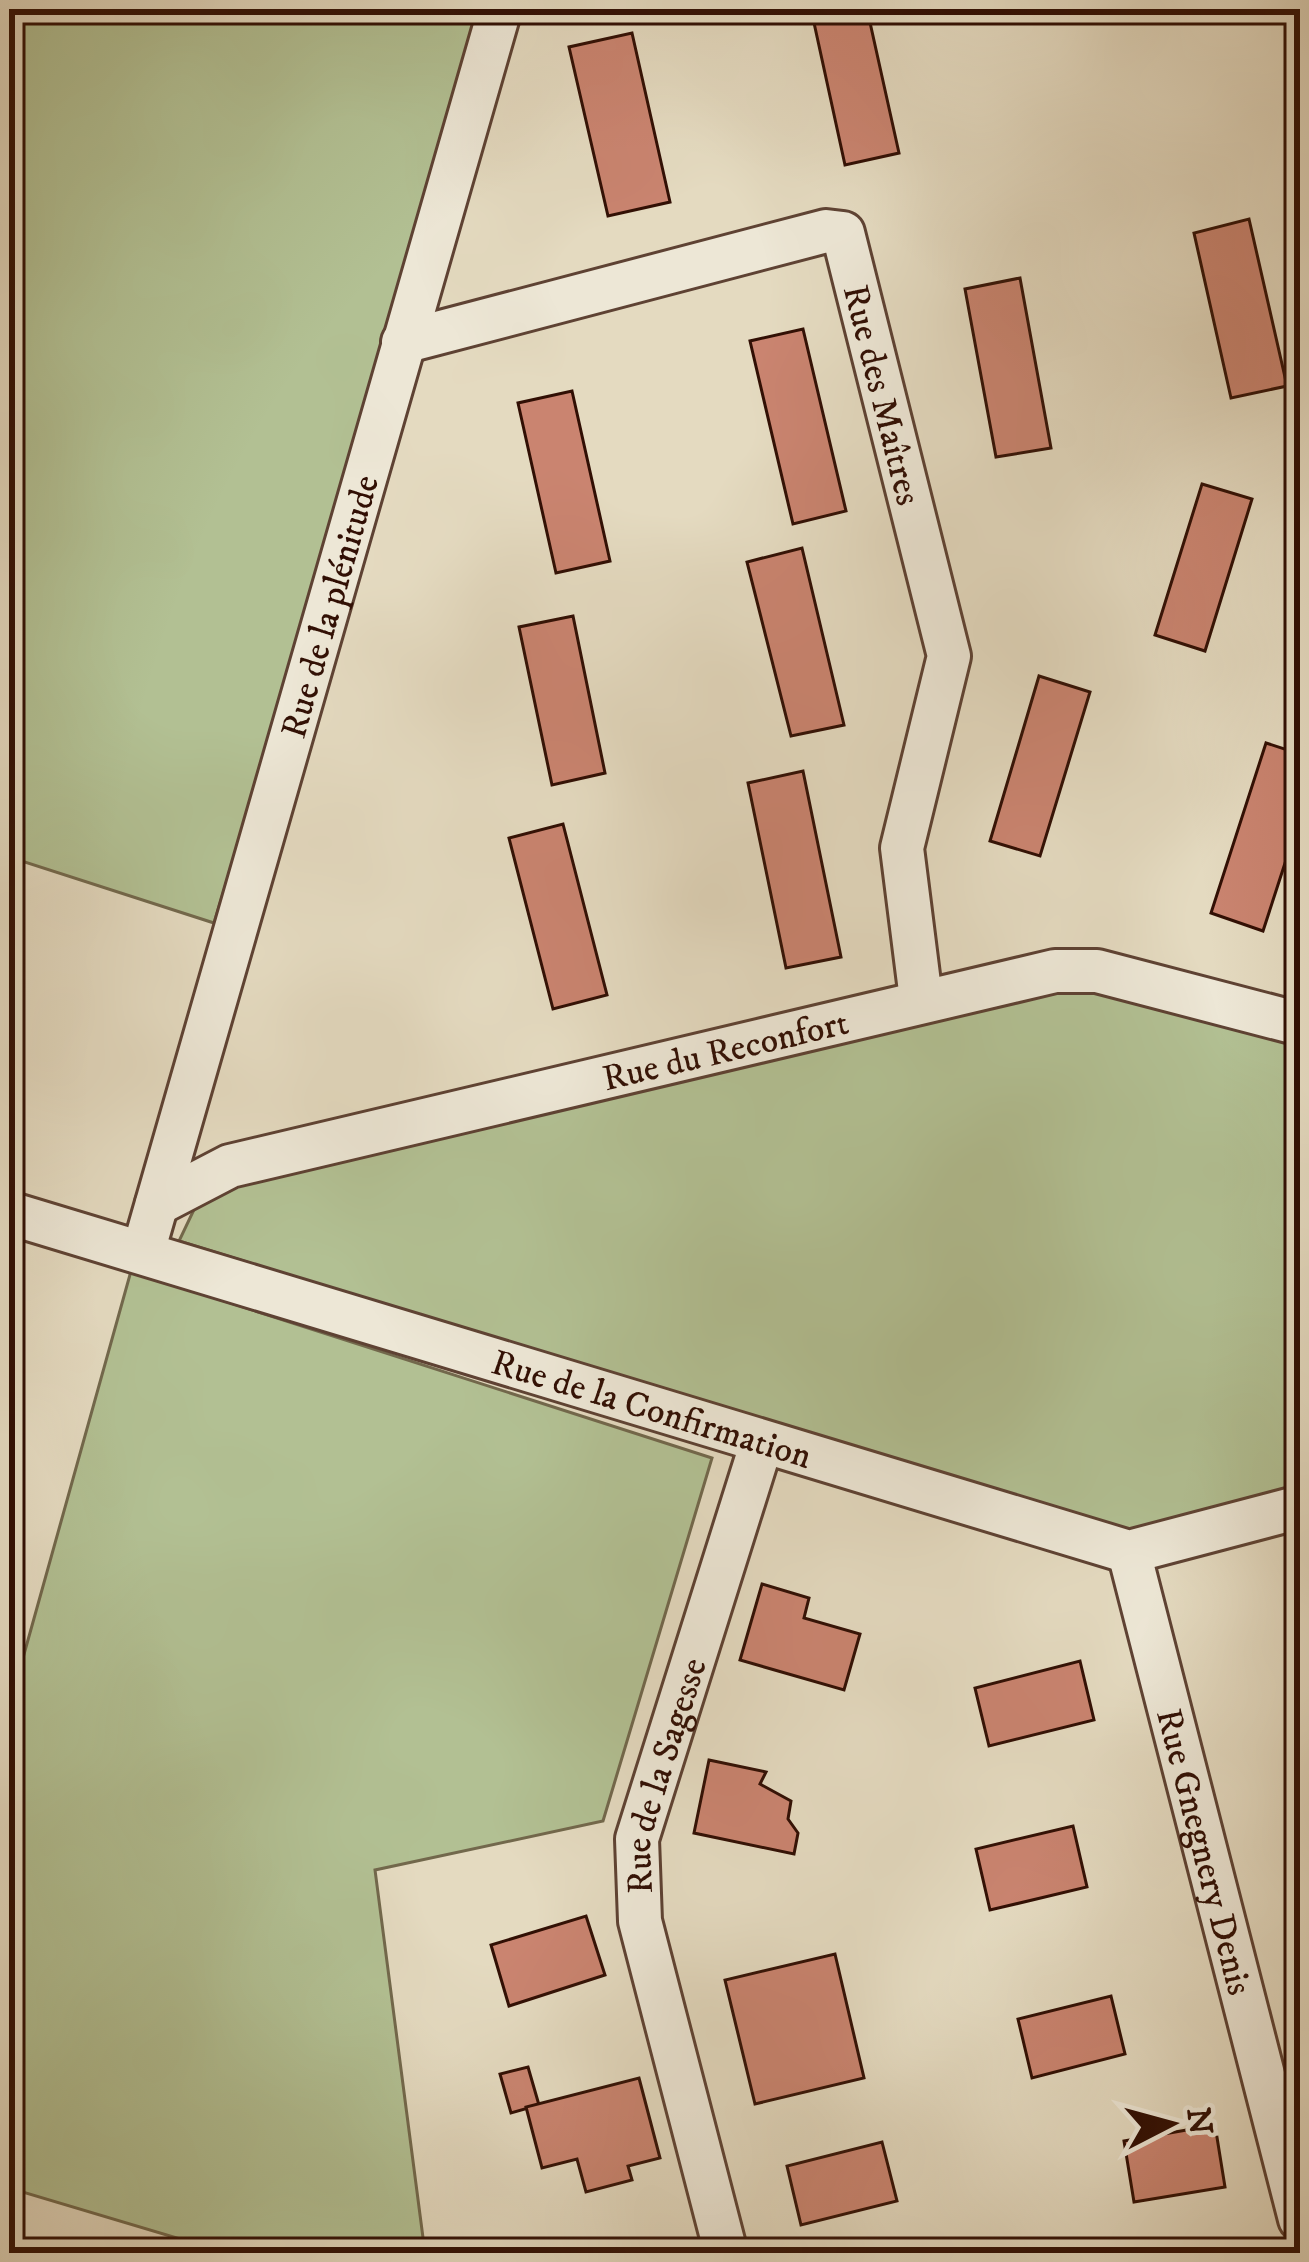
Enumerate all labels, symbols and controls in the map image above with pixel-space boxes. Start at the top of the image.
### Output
street label: Rue des Maîtres [832,280,930,510]
street label: Rue de la plénitude [272,470,390,744]
street label: Rue du Reconfort [598,1001,853,1102]
street label: Rue de la Confirmation [486,1340,817,1480]
street label: Rue de la Sagesse [617,1653,718,1895]
street label: Rue Gnegnery Denis [1145,1704,1262,2000]
north arrow [1111,2064,1231,2184]
text: N [1177,2106,1220,2137]

